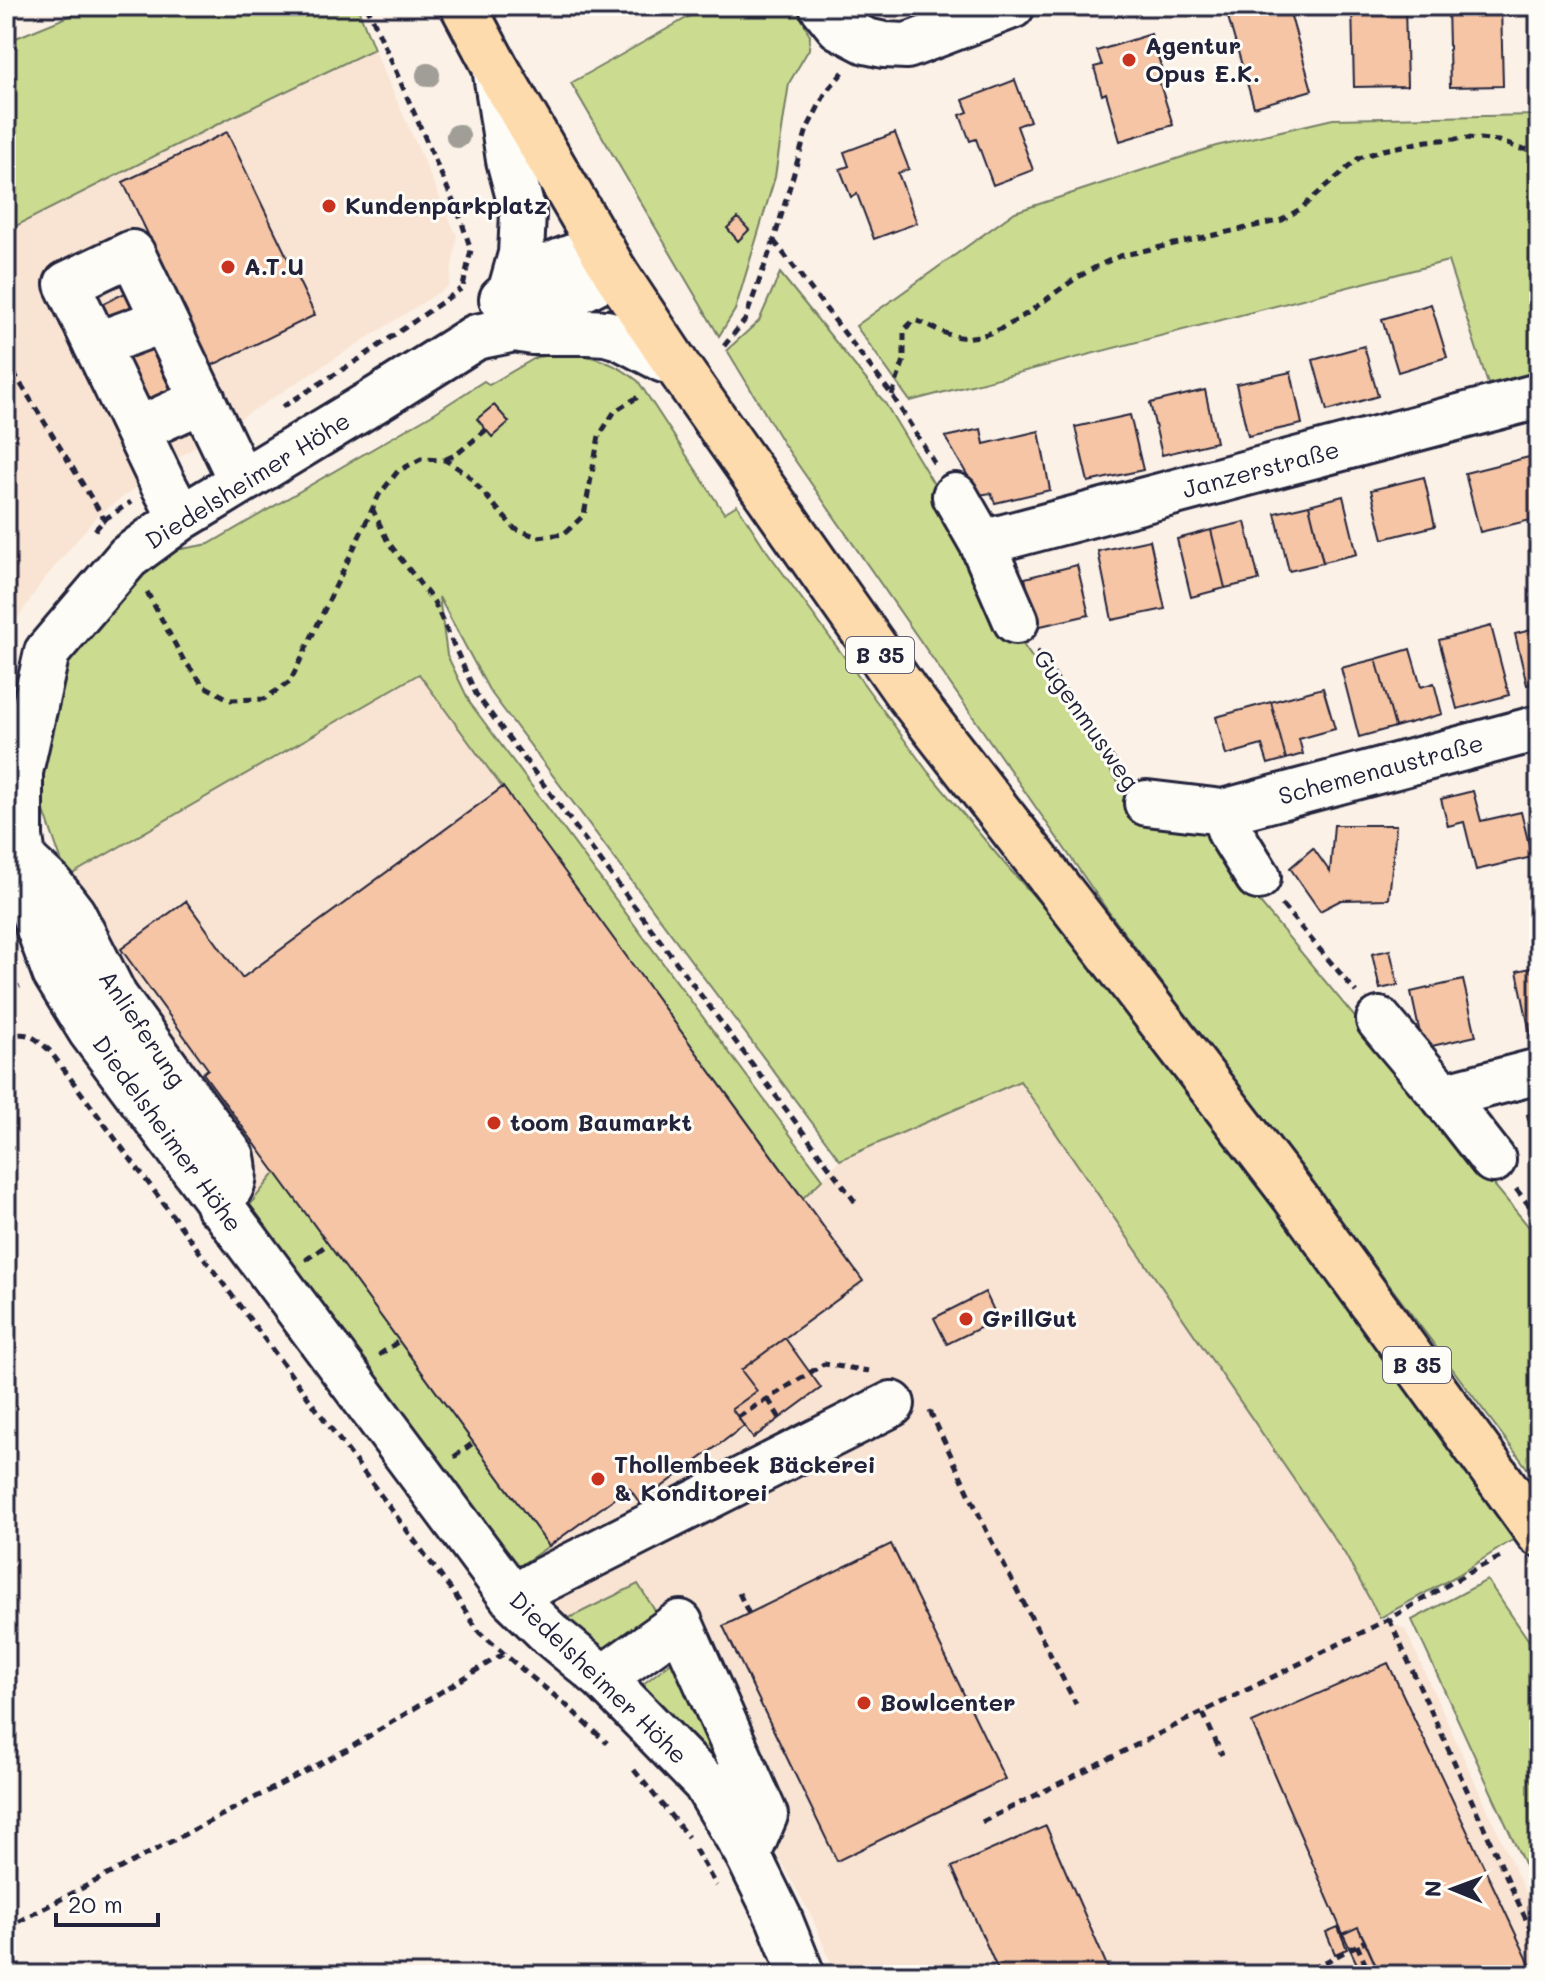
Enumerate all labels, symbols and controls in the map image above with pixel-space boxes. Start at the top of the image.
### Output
place label: Agentur Opus E.K. [1145,29,1260,88]
marker: Agentur Opus E.K. [1120,51,1138,69]
place label: Kundenparkplatz [345,189,547,220]
marker: Kundenparkplatz [320,197,338,215]
place label: A.T.U [244,250,304,281]
marker: A.T.U [219,258,237,276]
street label: Diedelsheimer Höhe [139,404,355,555]
street label: Janzerstraße [1179,433,1342,504]
road number: B 35 [846,637,914,673]
street label: Gugenmusweg [1027,643,1147,795]
street label: Schemenaustraße [1275,726,1486,811]
street label: Anlieferung [93,964,194,1093]
street label: Diedelsheimer Höhe [86,1029,250,1238]
place label: toom Baumarkt [510,1106,692,1137]
marker: toom Baumarkt [485,1114,503,1132]
place label: GrillGut [982,1302,1077,1333]
marker: GrillGut [957,1310,975,1328]
road number: B 35 [1383,1347,1451,1383]
place label: Thollembeek Bäckerei & Konditorei [614,1448,876,1507]
marker: Thollembeek Bäckerei & Konditorei [589,1470,607,1488]
street label: Diedelsheimer Höhe [504,1584,695,1770]
place label: Bowlcenter [880,1686,1016,1717]
marker: Bowlcenter [855,1694,873,1712]
north arrow [1413,1849,1493,1929]
scale bar [56,1877,158,1927]
text: N [1418,1880,1447,1897]
text: 20 m [68,1888,123,1919]

